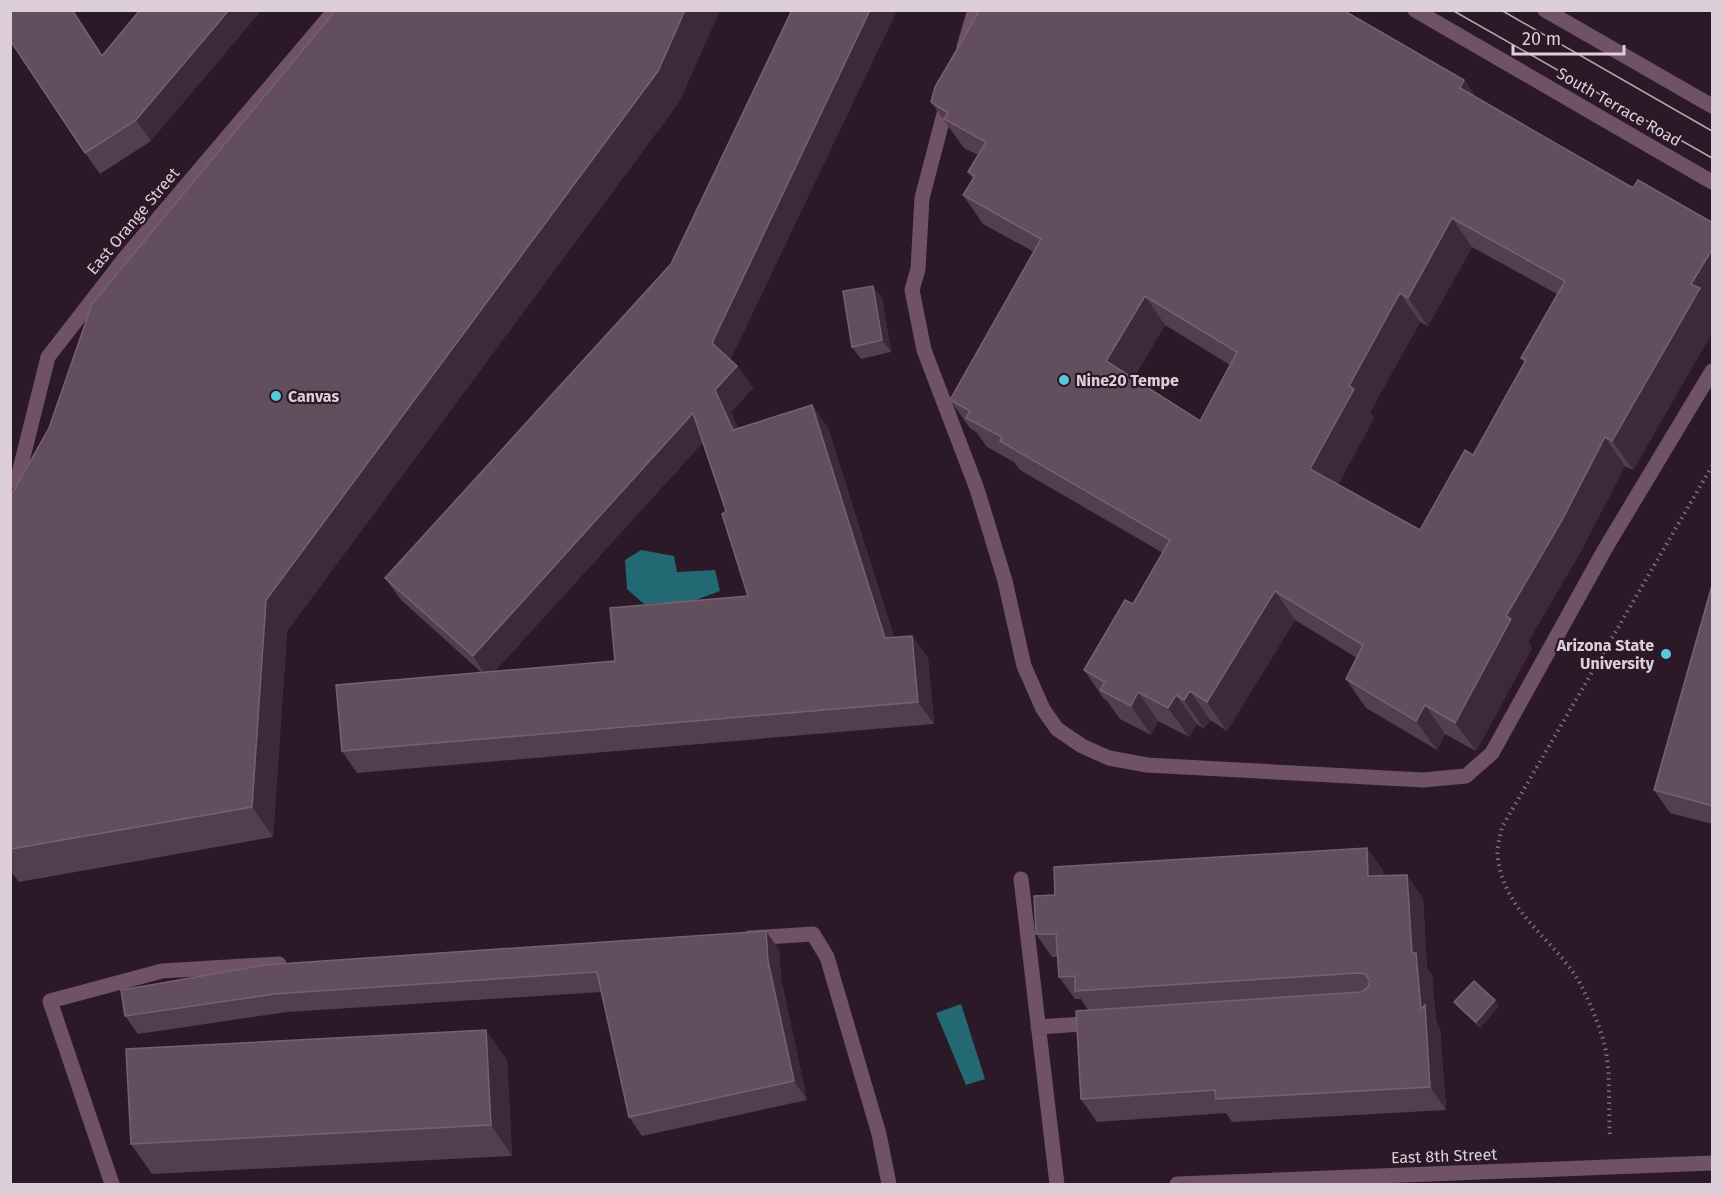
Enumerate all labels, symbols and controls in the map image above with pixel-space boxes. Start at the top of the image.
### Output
scale bar [1513,18,1624,56]
text: 20 m [1522,28,1561,50]
street label: South Terrace Road [1553,64,1685,150]
street label: East Orange Street [83,164,183,278]
place label: Nine20 Tempe [1076,371,1179,390]
marker: Nine20 Tempe [1057,373,1071,387]
place label: Canvas [288,387,339,406]
marker: Canvas [269,389,283,403]
place label: Arizona State University [1556,636,1655,673]
marker: Arizona State University [1659,647,1673,661]
street label: East 8th Street [1391,1145,1498,1167]

